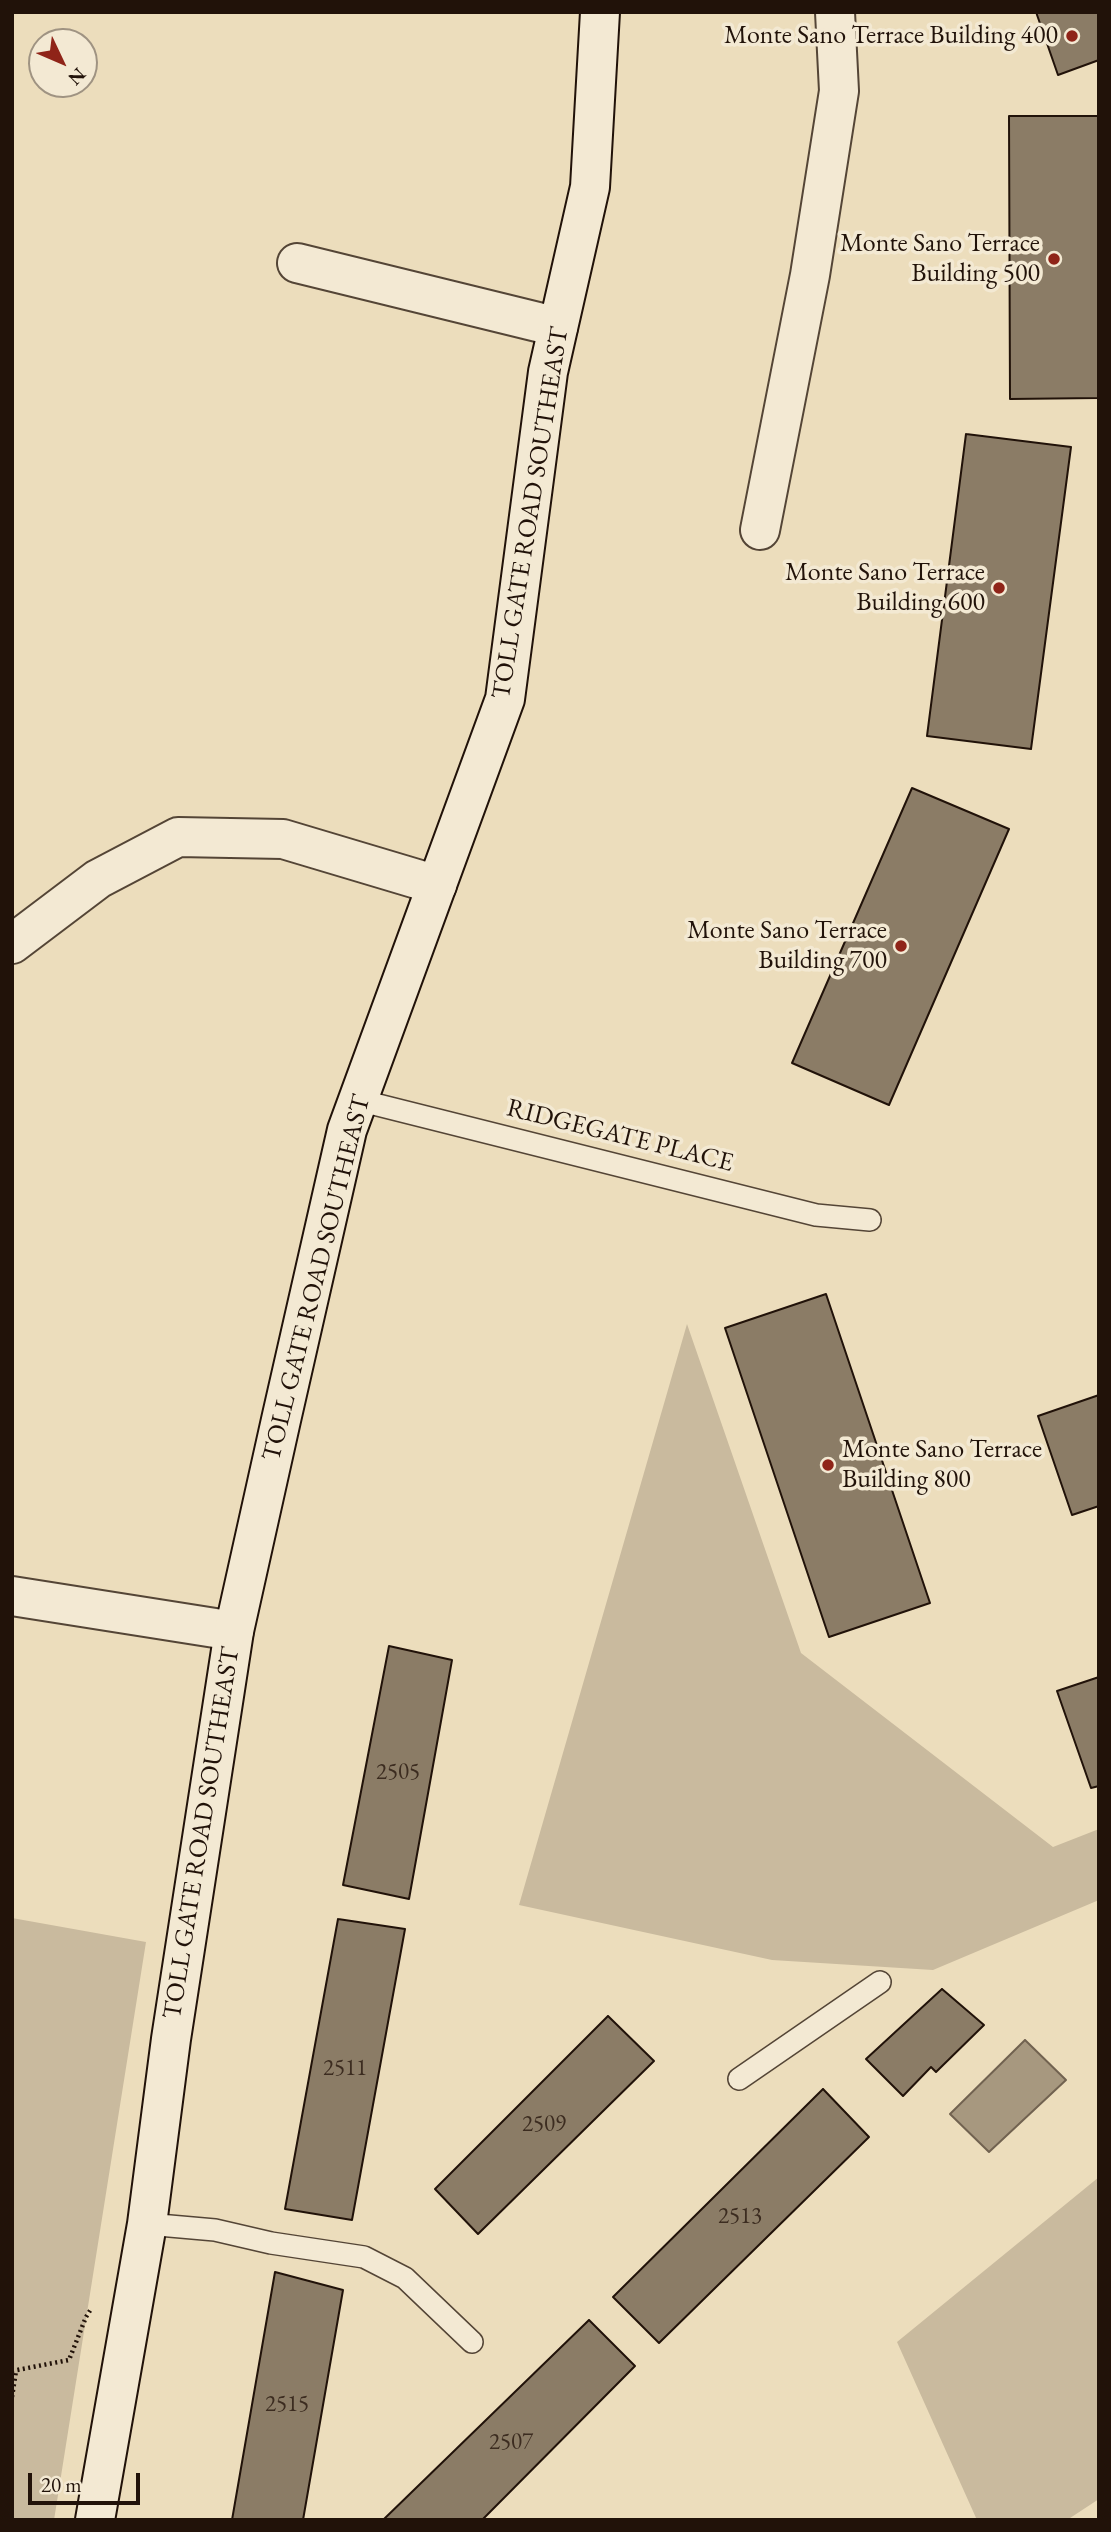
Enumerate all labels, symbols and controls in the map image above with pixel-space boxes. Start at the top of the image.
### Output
place label: Monte Sano Terrace Building 400 [724,20,1058,52]
north arrow [28,28,98,98]
marker: Monte Sano Terrace Building 400 [1064,28,1080,44]
text: N [63,62,91,91]
place label: Monte Sano Terrace Building 500 [840,228,1040,290]
marker: Monte Sano Terrace Building 500 [1046,251,1062,267]
street label: TOLL GATE ROAD SOUTHEAST [486,325,576,701]
place label: Monte Sano Terrace Building 600 [785,557,985,618]
marker: Monte Sano Terrace Building 600 [991,580,1007,596]
place label: Monte Sano Terrace Building 700 [687,915,887,976]
marker: Monte Sano Terrace Building 700 [893,938,909,954]
street label: TOLL GATE ROAD SOUTHEAST [256,1092,378,1464]
street label: RIDGEGATE PLACE [504,1093,736,1179]
place label: Monte Sano Terrace Building 800 [842,1434,1042,1496]
marker: Monte Sano Terrace Building 800 [820,1457,836,1473]
street label: TOLL GATE ROAD SOUTHEAST [157,1645,247,2021]
house number: 2505 [376,1759,420,1787]
house number: 2511 [323,2055,367,2083]
house number: 2509 [522,2111,566,2139]
house number: 2513 [718,2203,762,2231]
house number: 2515 [265,2391,309,2419]
house number: 2507 [489,2429,533,2457]
scale bar [32,2458,144,2502]
text: 20 m [41,2471,82,2498]

